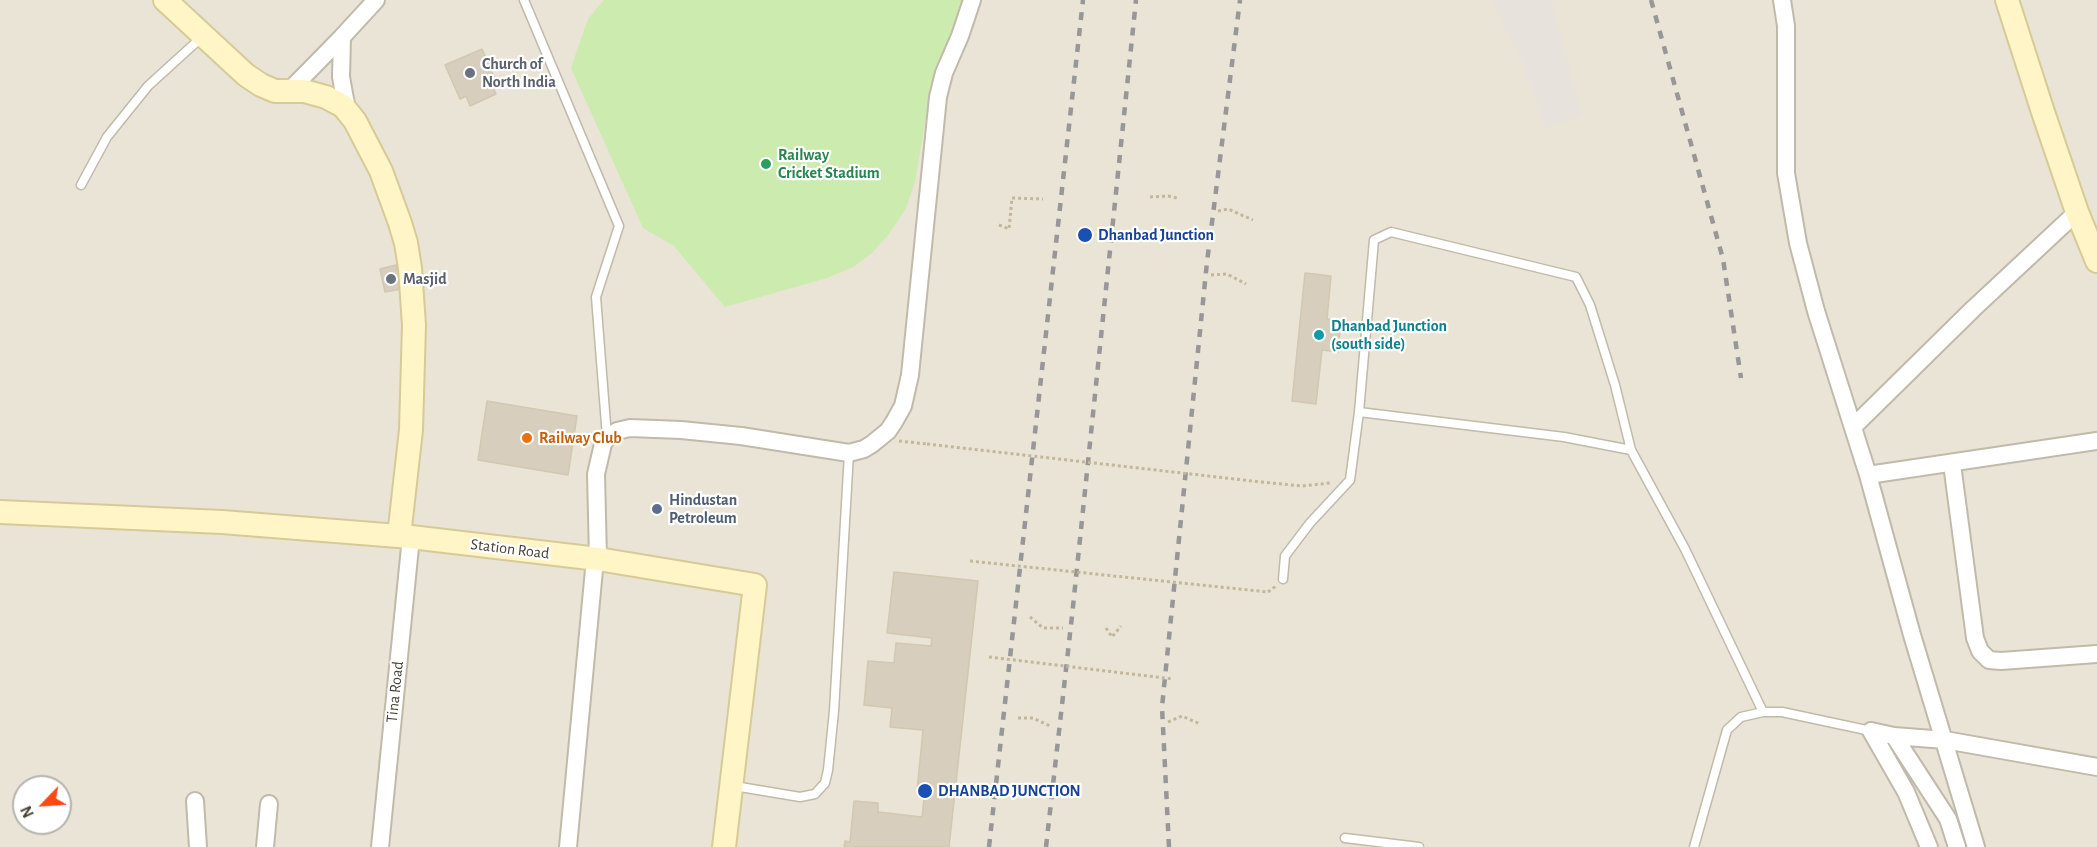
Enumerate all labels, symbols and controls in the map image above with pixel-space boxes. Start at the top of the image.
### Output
place label: Church of North India [482,54,556,92]
marker: Church of North India [463,66,477,80]
place label: Railway Cricket Stadium [778,145,880,183]
marker: Railway Cricket Stadium [759,157,773,171]
place label: Dhanbad Junction [1098,225,1214,245]
marker: Dhanbad Junction [1076,226,1094,244]
place label: Masjid [403,269,447,289]
marker: Masjid [384,272,398,286]
place label: Dhanbad Junction (south side) [1331,316,1447,354]
marker: Dhanbad Junction (south side) [1312,328,1326,342]
place label: Railway Club [539,428,622,448]
marker: Railway Club [520,431,534,445]
place label: Hindustan Petroleum [669,490,737,528]
marker: Hindustan Petroleum [650,502,664,516]
street label: Station Road [469,535,551,563]
street label: Tina Road [382,660,408,724]
north arrow [12,775,72,835]
place label: DHANBAD JUNCTION [938,781,1081,801]
marker: DHANBAD JUNCTION [916,782,934,800]
text: N [18,803,37,820]

